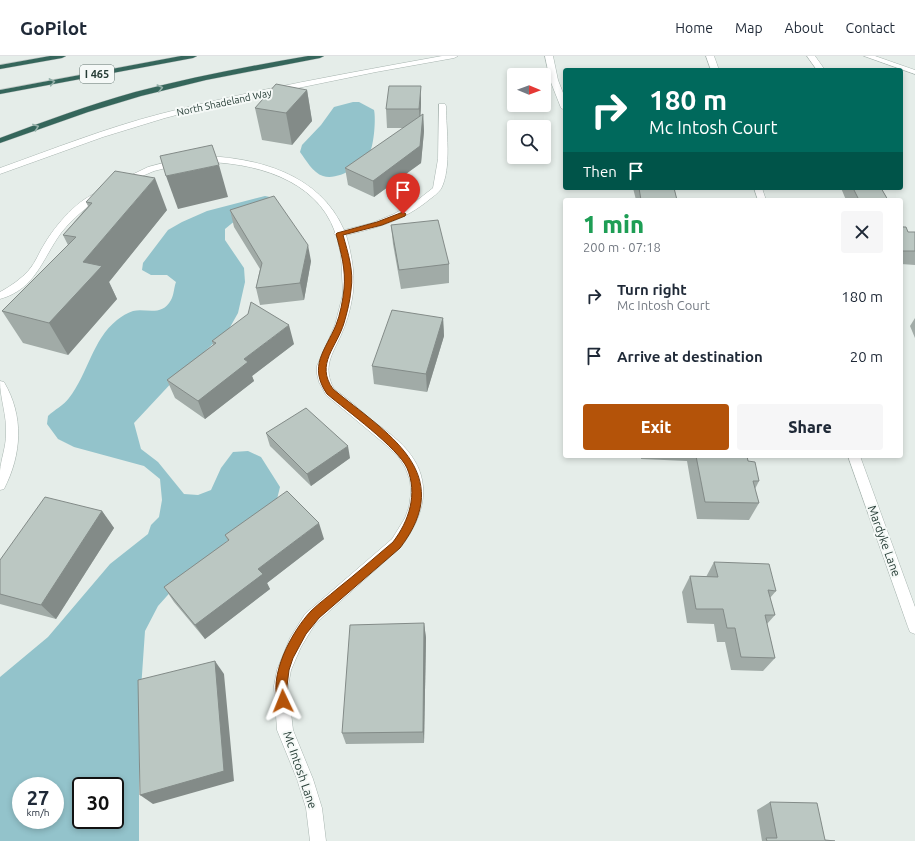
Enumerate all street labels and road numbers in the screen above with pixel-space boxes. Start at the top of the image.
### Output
road number: I 465 [80,65,114,83]
street label: North Shadeland Way [176,87,273,118]
street label: Mardyke Lane [866,503,903,578]
street label: Mc Intosh Lane [281,729,320,810]

